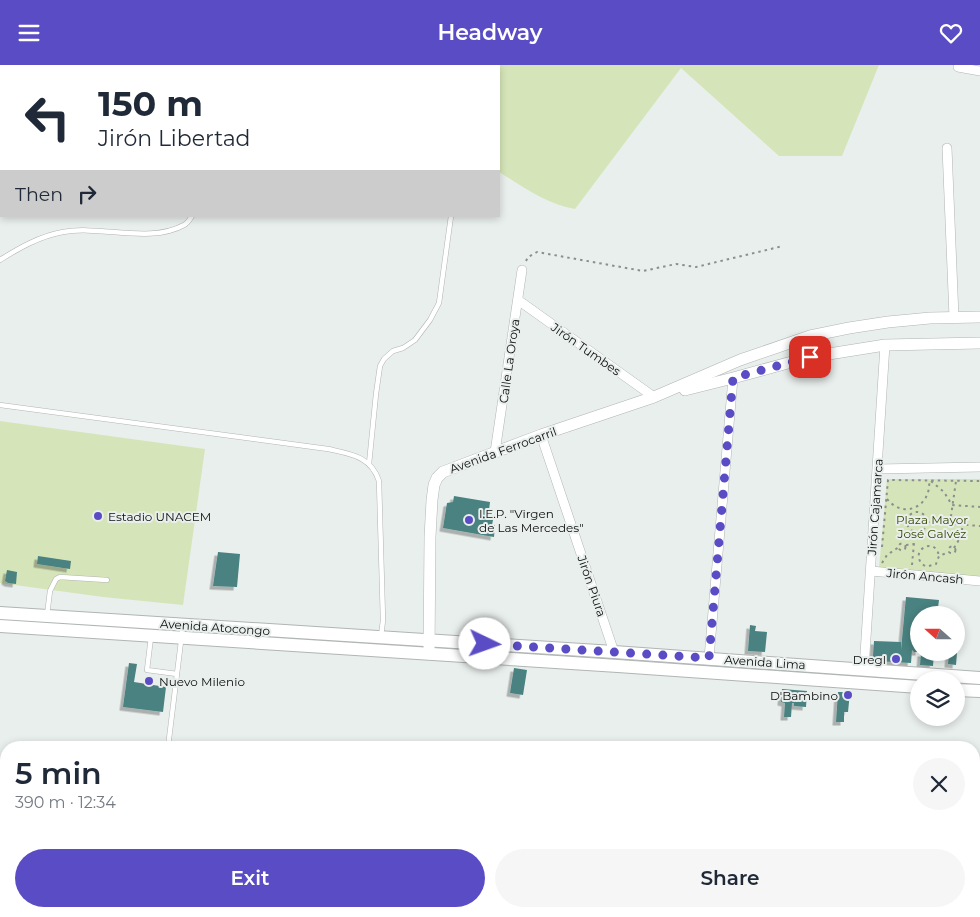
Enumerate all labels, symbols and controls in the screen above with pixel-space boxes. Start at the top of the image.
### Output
icon: menu [15,19,43,47]
text: Headway [437,19,543,46]
icon: heart [937,19,965,47]
text: 150 m [98,82,203,125]
icon: left [15,85,80,150]
text: Jirón Libertad [98,125,251,152]
icon: right [73,180,101,208]
text: Then [15,183,63,206]
street label: Calle La Oroya [496,318,522,404]
street label: Jirón Tumbes [548,319,624,379]
pin [789,336,831,378]
icon: arrive [796,343,824,371]
street label: Avenida Ferrocarril [447,424,559,476]
street label: Jirón Cajamarca [864,458,886,557]
place label: I.E.P. "Virgen de Las Mercedes" [479,506,584,535]
place label: Estadio UNACEM [108,509,211,524]
marker: Estadio UNACEM [92,510,104,522]
park label: Plaza Mayor José Galvéz [896,512,968,541]
marker: I.E.P. "Virgen de Las Mercedes" [463,514,475,526]
street label: Jirón Piura [574,552,610,619]
street label: Jirón Ancash [885,565,964,587]
north arrow [910,606,965,661]
map controls [910,606,965,726]
street label: Avenida Atocongo [159,616,271,638]
position arrow [458,617,510,669]
street label: Avenida Lima [724,652,806,672]
place label: Dregl [853,652,886,667]
marker: Dregl [890,653,902,665]
button: layers [910,671,965,726]
place label: Nuevo Milenio [159,674,245,689]
marker: Nuevo Milenio [143,675,155,687]
place label: D'Bambino [770,688,838,703]
marker: D'Bambino [842,689,854,701]
text: 5 min [15,755,102,792]
button: close [913,758,965,810]
text: 390 m · 12:34 [15,793,116,812]
button: Exit [15,849,485,907]
button: Share [495,849,965,907]

